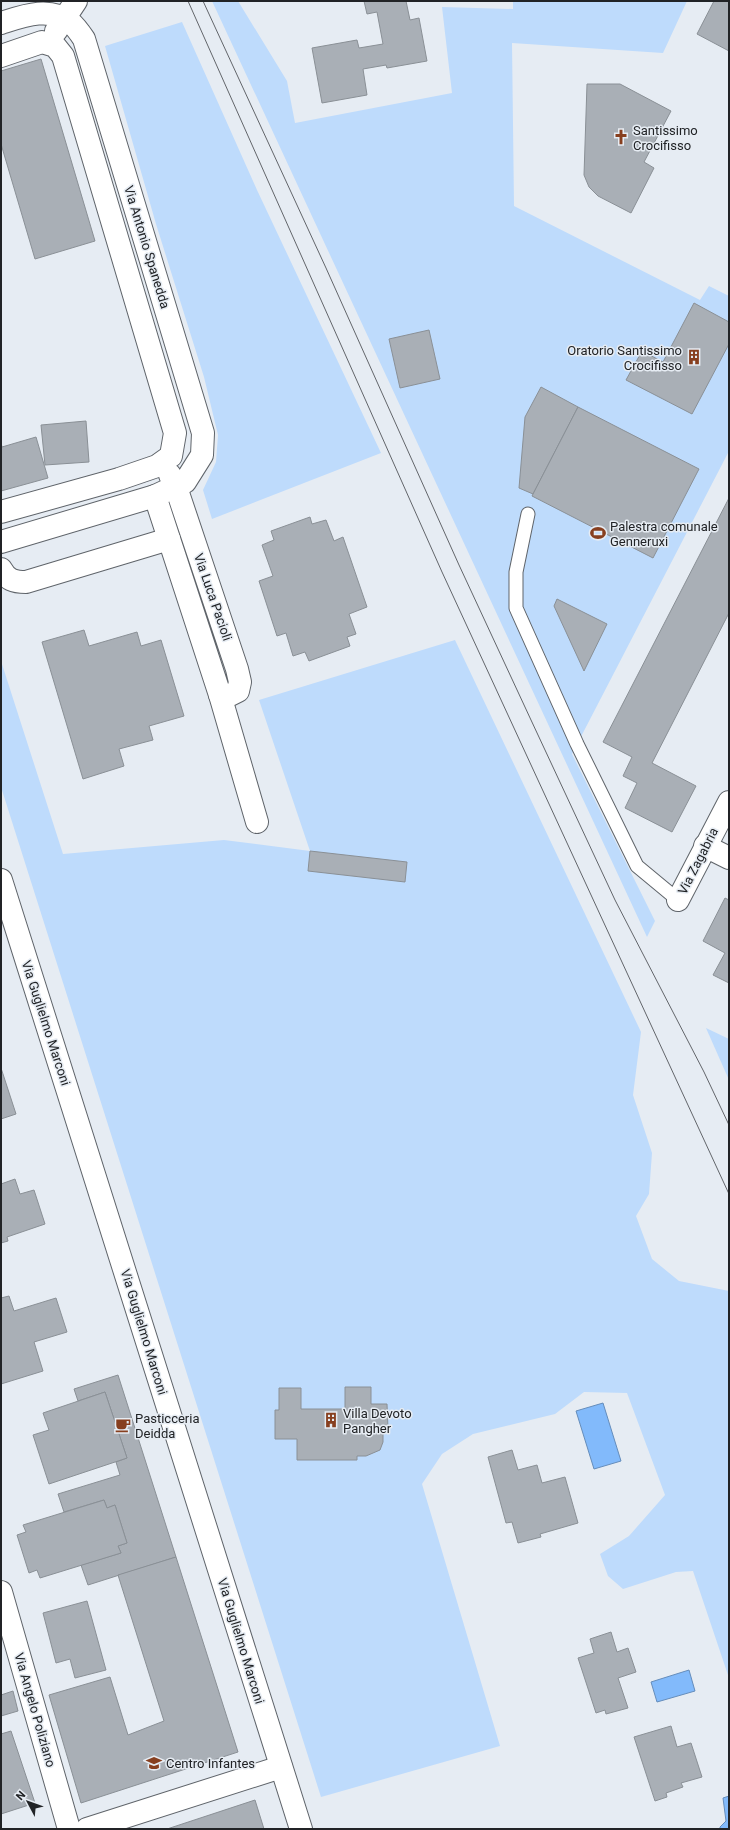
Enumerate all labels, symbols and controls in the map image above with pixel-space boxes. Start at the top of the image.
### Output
place label: Santissimo Crocifisso [633,123,698,153]
church icon: Santissimo Crocifisso [612,128,630,146]
street label: Via Antonio Spanedda [121,184,173,310]
place label: Oratorio Santissimo Crocifisso [567,343,682,373]
building icon: Oratorio Santissimo Crocifisso [685,348,703,366]
place label: Palestra comunale Genneruxi [610,519,718,549]
sports icon: Palestra comunale Genneruxi [589,524,607,542]
street label: Via Luca Pacioli [191,551,235,643]
street label: Via Zagabria [675,825,721,897]
street label: Via Guglielmo Marconi [19,959,73,1087]
street label: Via Guglielmo Marconi [118,1267,170,1397]
place label: Villa Devoto Pangher [343,1406,412,1436]
place label: Pasticceria Deidda [135,1411,199,1441]
building icon: Villa Devoto Pangher [322,1411,340,1429]
cafe icon: Pasticceria Deidda [114,1416,132,1434]
street label: Via Guglielmo Marconi [215,1576,267,1706]
street label: Via Angelo Poliziano [11,1651,59,1769]
school or university icon: Centro Infantes [145,1754,163,1772]
place label: Centro Infantes [166,1756,255,1771]
north arrow [8,1782,48,1822]
text: N [13,1788,28,1803]

